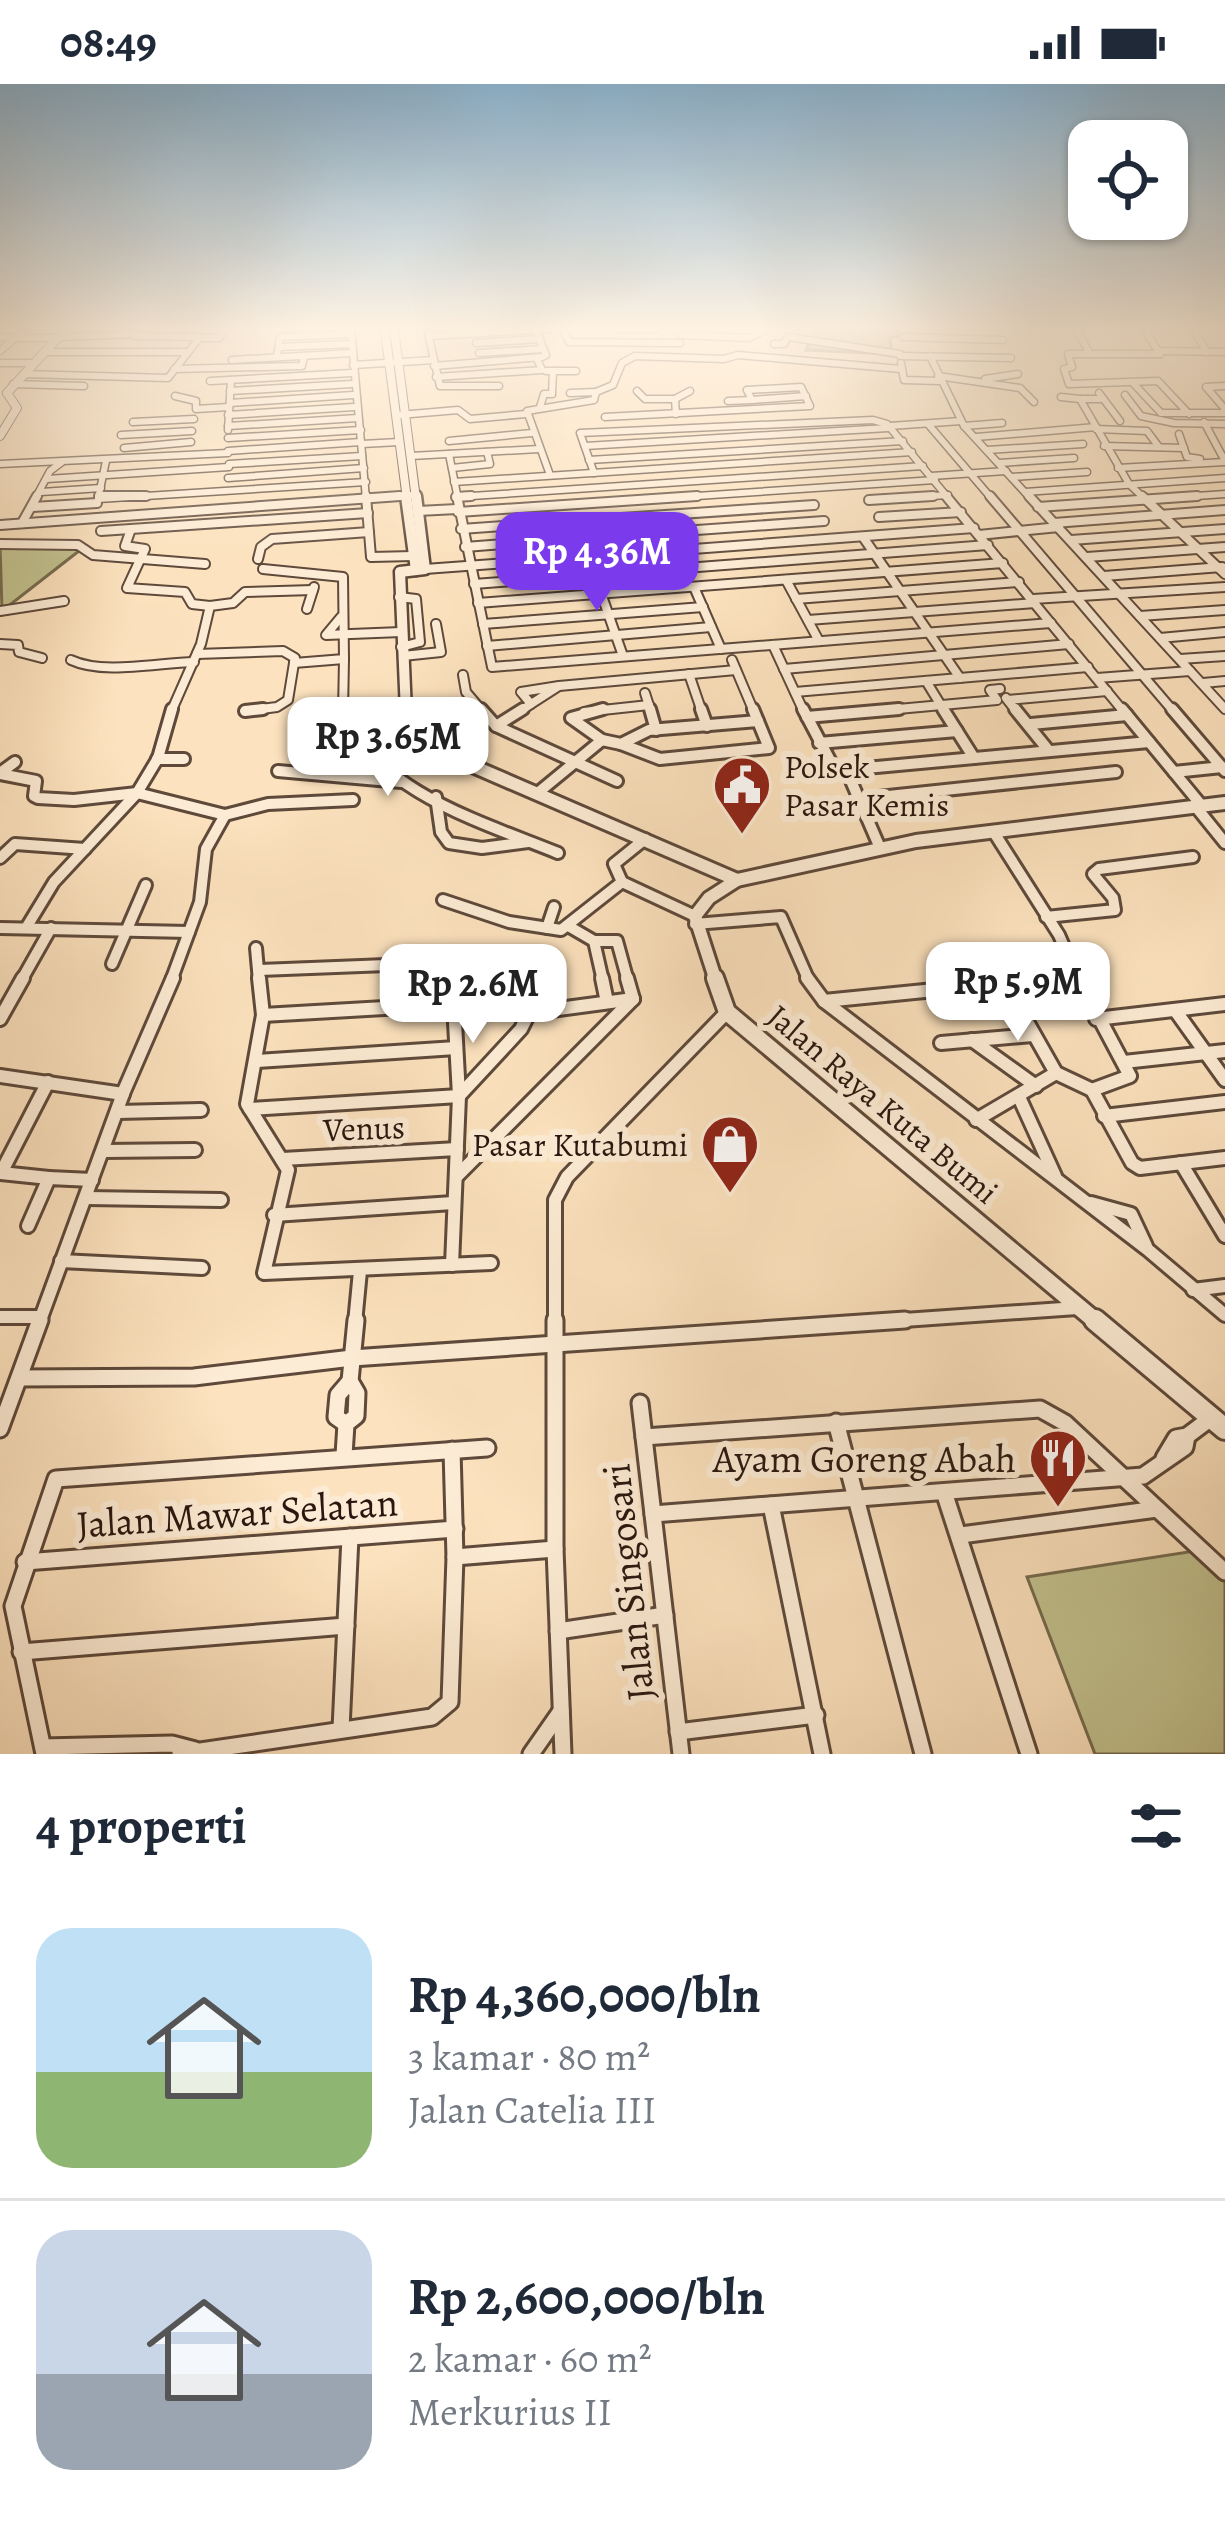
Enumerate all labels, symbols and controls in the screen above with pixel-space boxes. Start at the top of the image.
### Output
text: 08:49 [60,11,157,73]
map controls [1068,120,1188,240]
button: locate [1068,120,1188,240]
pin: Rp 4.36M [473,512,721,614]
text: Rp 4.36M [523,524,671,577]
pin: Rp 3.65M [264,697,512,799]
text: Rp 3.65M [314,709,462,762]
place label: Polsek Pasar Kemis [784,744,949,827]
public building icon: Polsek Pasar Kemis [711,754,773,836]
pin: Rp 5.9M [907,942,1129,1044]
pin: Rp 2.6M [362,944,584,1046]
text: Rp 5.9M [953,954,1083,1007]
text: Rp 2.6M [407,956,539,1009]
street label: Jalan Raya Kuta Bumi [758,994,1008,1214]
street label: Venus [321,1104,406,1152]
shop icon: Pasar Kutabumi [699,1113,761,1195]
place label: Pasar Kutabumi [472,1122,688,1167]
restaurant icon: Ayam Goreng Abah [1027,1427,1089,1509]
place label: Ayam Goreng Abah [712,1432,1016,1485]
street label: Jalan Singosari [589,1461,667,1703]
street label: Jalan Mawar Selatan [75,1475,399,1551]
text: 4 properti [36,1791,247,1861]
icon: filters [1123,1793,1189,1859]
text: Rp 4,360,000/bln [408,1960,761,2030]
icon: home [132,1976,276,2120]
text: 3 kamar · 80 m² [408,2030,650,2083]
text: Jalan Catelia III [408,2083,656,2136]
text: Rp 2,600,000/bln [408,2262,765,2332]
icon: home [132,2278,276,2422]
text: 2 kamar · 60 m² [408,2332,652,2385]
text: Merkurius II [408,2385,612,2438]

